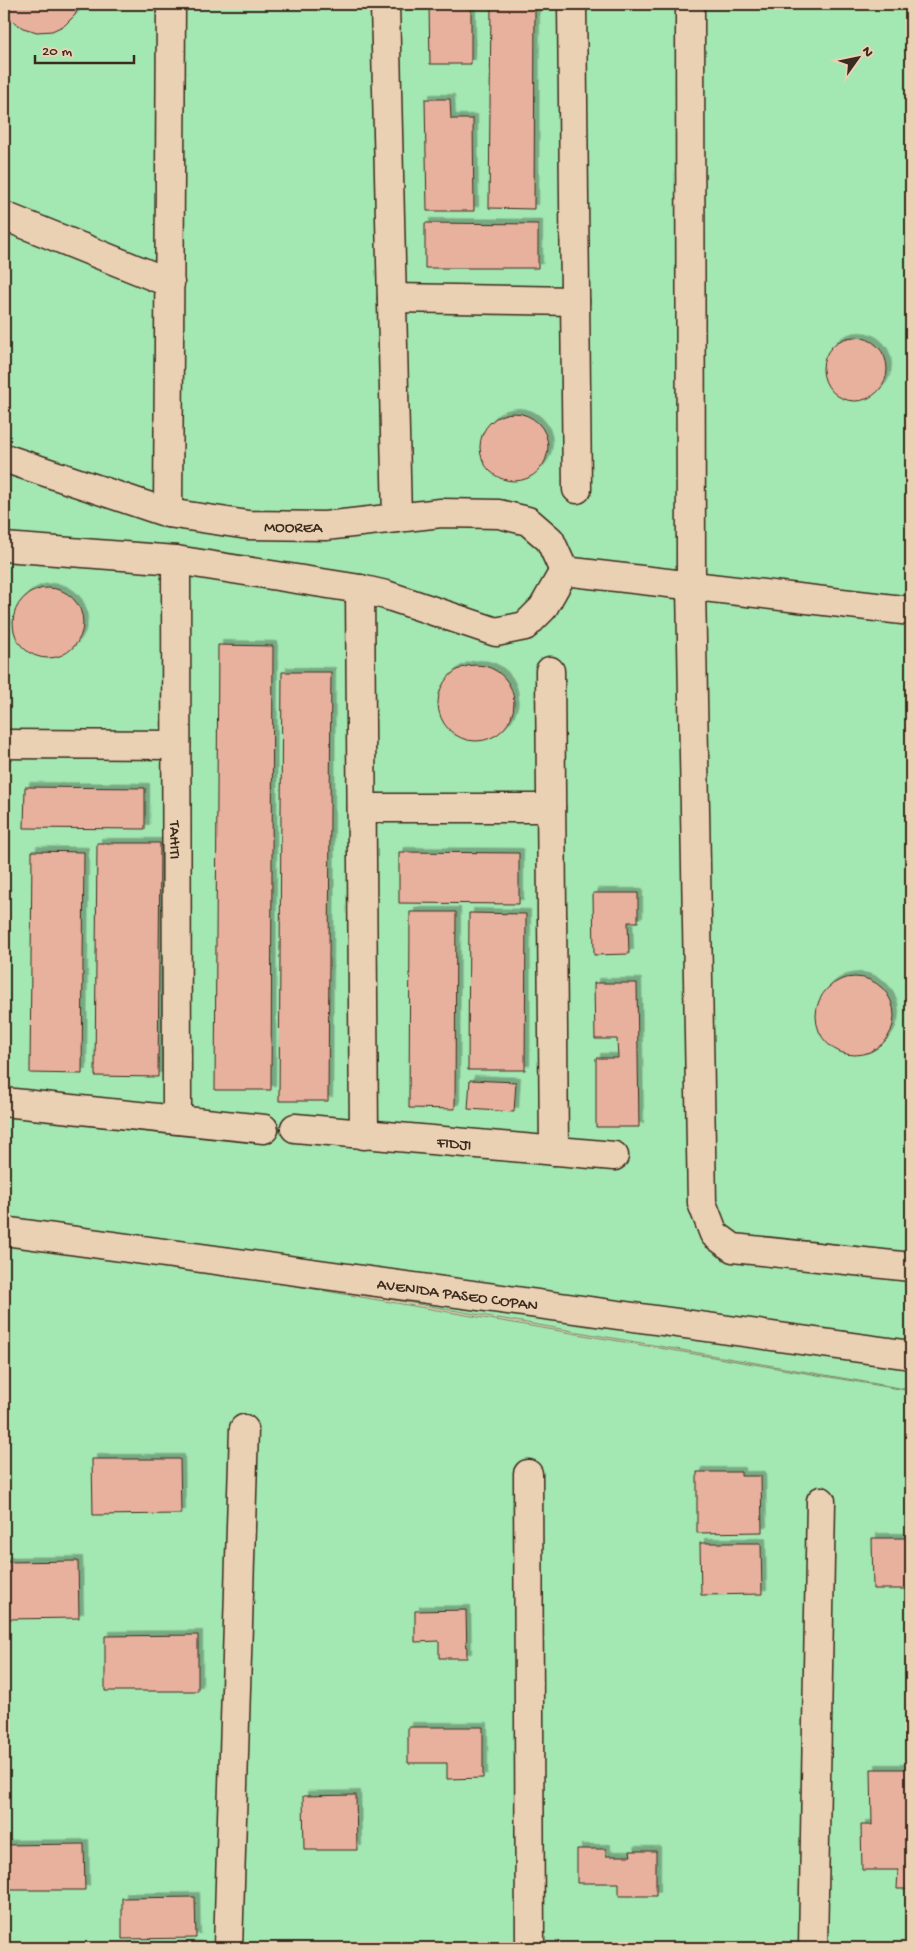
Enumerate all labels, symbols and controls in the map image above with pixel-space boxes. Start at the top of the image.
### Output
scale bar [35,32,134,64]
north arrow [832,32,882,82]
text: 20 m [42,43,72,61]
text: N [857,44,876,61]
street label: MOOREA [264,519,324,539]
street label: TAHITI [163,820,183,859]
street label: FIDJI [435,1134,472,1156]
street label: AVENIDA PASEO COPAN [376,1276,539,1317]

